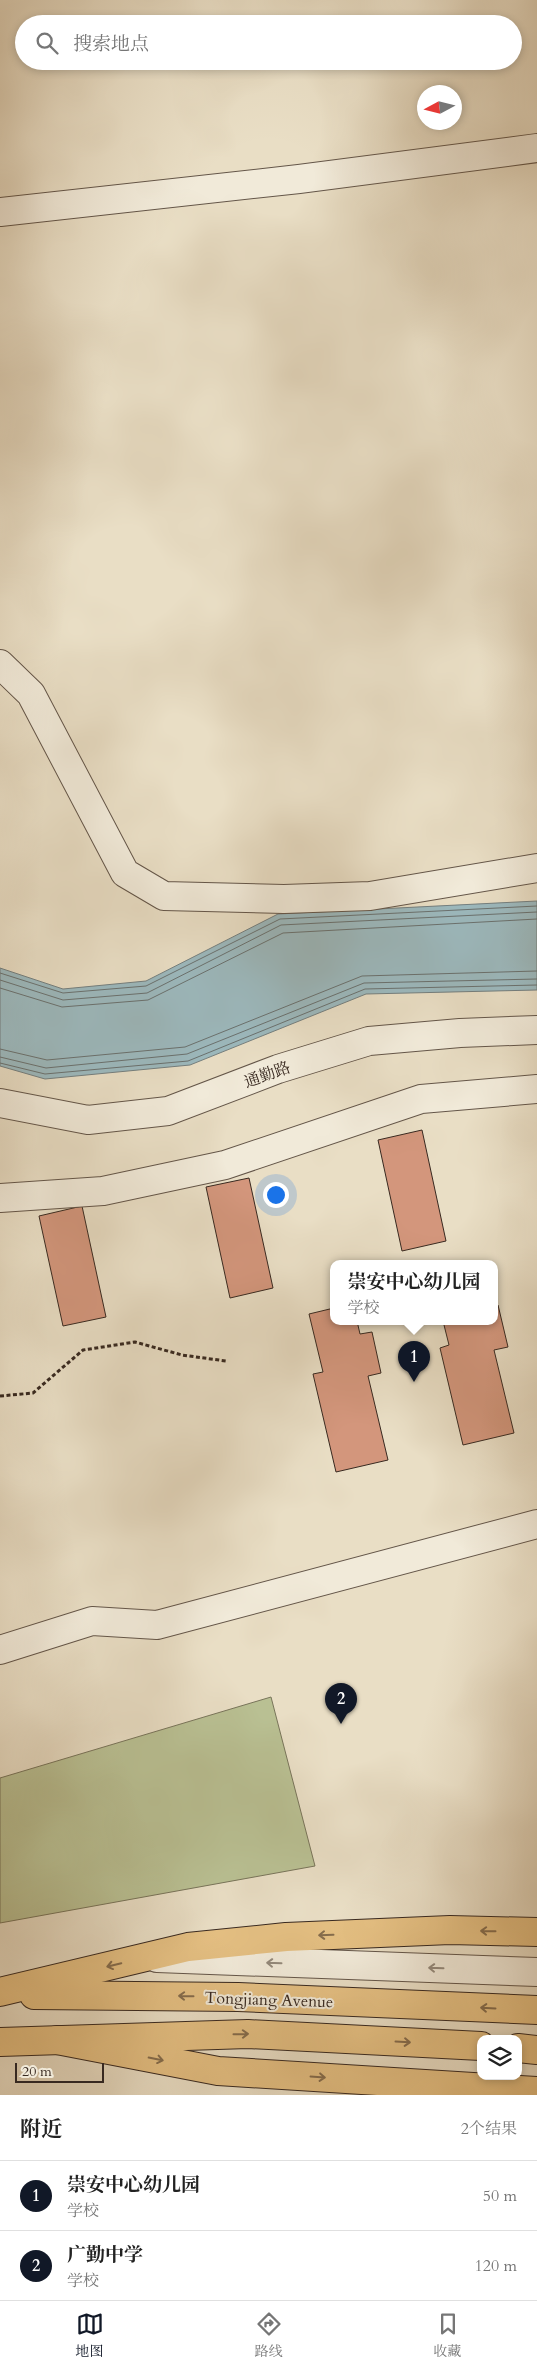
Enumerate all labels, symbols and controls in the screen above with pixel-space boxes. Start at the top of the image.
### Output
search box [15,15,522,70]
icon: search [33,29,61,57]
text: 搜索地点 [73,31,149,57]
north arrow [417,85,462,130]
street label: 通勤路 [241,1056,294,1093]
your location [263,1182,289,1208]
popup [330,1260,498,1325]
text: 崇安中心幼儿园 [347,1269,481,1295]
text: 学校 [347,1297,380,1319]
pin: 1 [398,1341,430,1382]
pin: 2 [325,1683,357,1724]
one-way arrow [481,1926,497,1936]
one-way arrow [318,1930,334,1940]
one-way arrow [266,1958,282,1968]
one-way arrow [106,1961,122,1970]
one-way arrow [428,1963,444,1973]
street label: Tongjiang Avenue [204,1987,334,2013]
one-way arrow [178,1991,194,2001]
one-way arrow [481,2003,497,2013]
one-way arrow [232,2029,249,2039]
map controls [477,2035,522,2080]
button: layers [477,2035,522,2080]
one-way arrow [395,2038,411,2047]
one-way arrow [148,2055,164,2064]
scale bar [15,2060,104,2083]
text: 20 m [22,2062,52,2081]
one-way arrow [309,2073,325,2082]
text: 附近 [20,2115,62,2144]
text: 2个结果 [461,2118,517,2140]
text: 崇安中心幼儿园 [67,2172,200,2198]
text: 1 [32,2185,40,2207]
text: 50 m [483,2185,517,2207]
text: 学校 [67,2200,99,2222]
text: 广勤中学 [67,2242,143,2268]
text: 2 [32,2255,40,2277]
text: 120 m [475,2255,517,2277]
text: 学校 [67,2270,99,2292]
tab: 地图 [76,2310,104,2361]
tab: 路线 [255,2310,283,2361]
tab: 收藏 [434,2310,462,2361]

